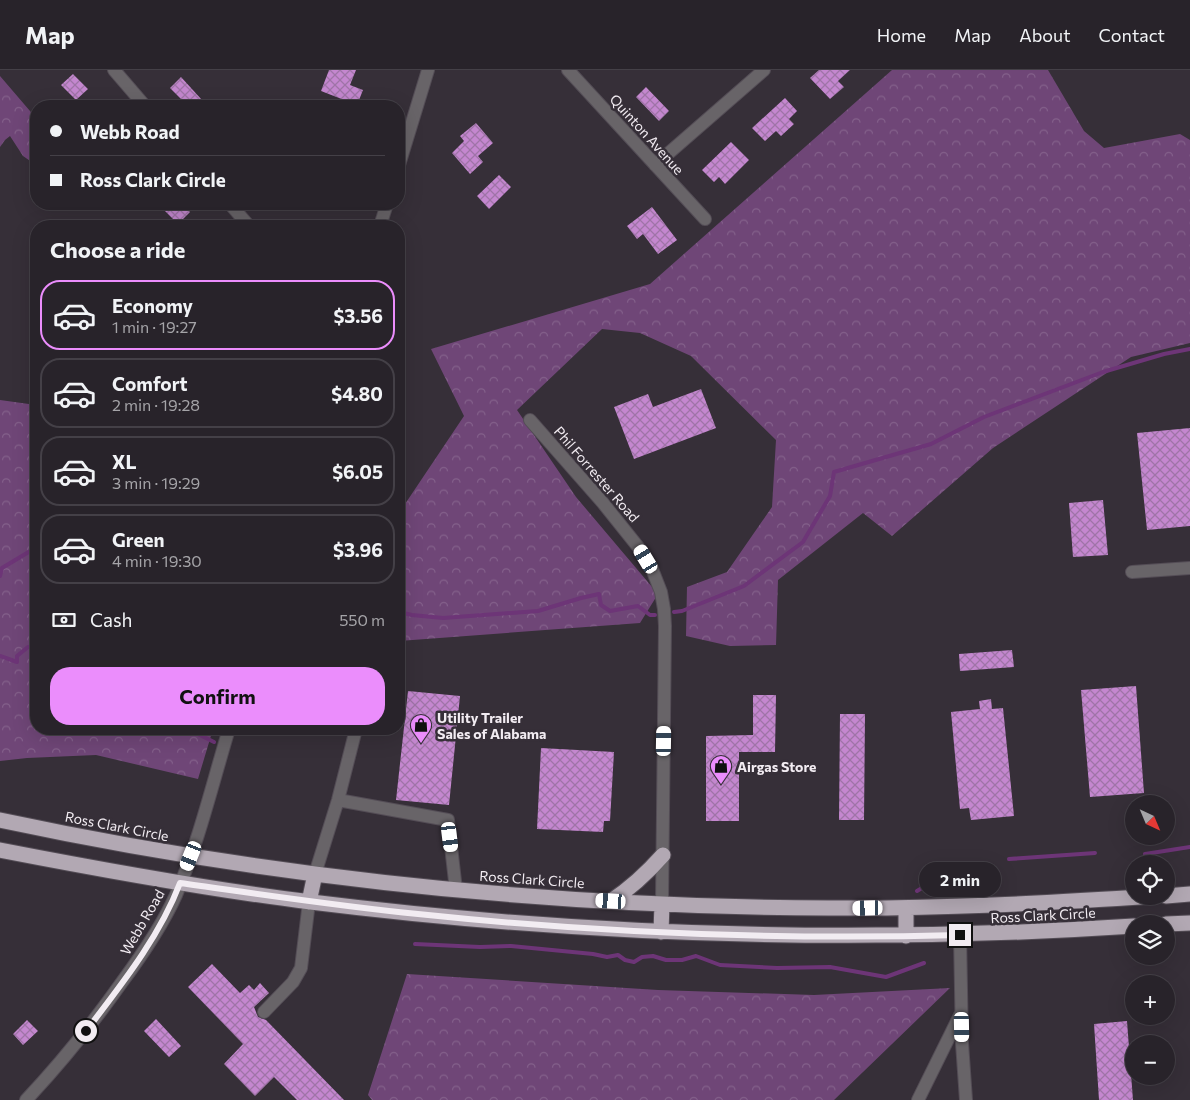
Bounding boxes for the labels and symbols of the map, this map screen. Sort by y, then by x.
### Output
street label: Quinton Avenue [606,90,688,178]
street label: Phil Forrester Road [551,423,643,525]
car [631,542,660,576]
place label: Utility Trailer Sales of Alabama [437,709,546,742]
shop icon: Utility Trailer Sales of Alabama [409,713,433,744]
car [656,726,671,756]
shop icon: Airgas Store [709,754,733,785]
place label: Airgas Store [737,758,816,775]
north arrow [1125,795,1175,845]
street label: Ross Clark Circle [64,808,170,844]
car [440,821,459,853]
car [178,839,203,873]
callout: 2 min [919,862,1001,898]
street label: Ross Clark Circle [479,867,585,891]
street label: Webb Road [116,886,168,958]
car [595,893,626,909]
car [852,900,883,916]
street label: Ross Clark Circle [990,904,1096,926]
route end [949,924,971,946]
car [954,1012,969,1042]
route start [75,1020,97,1042]

